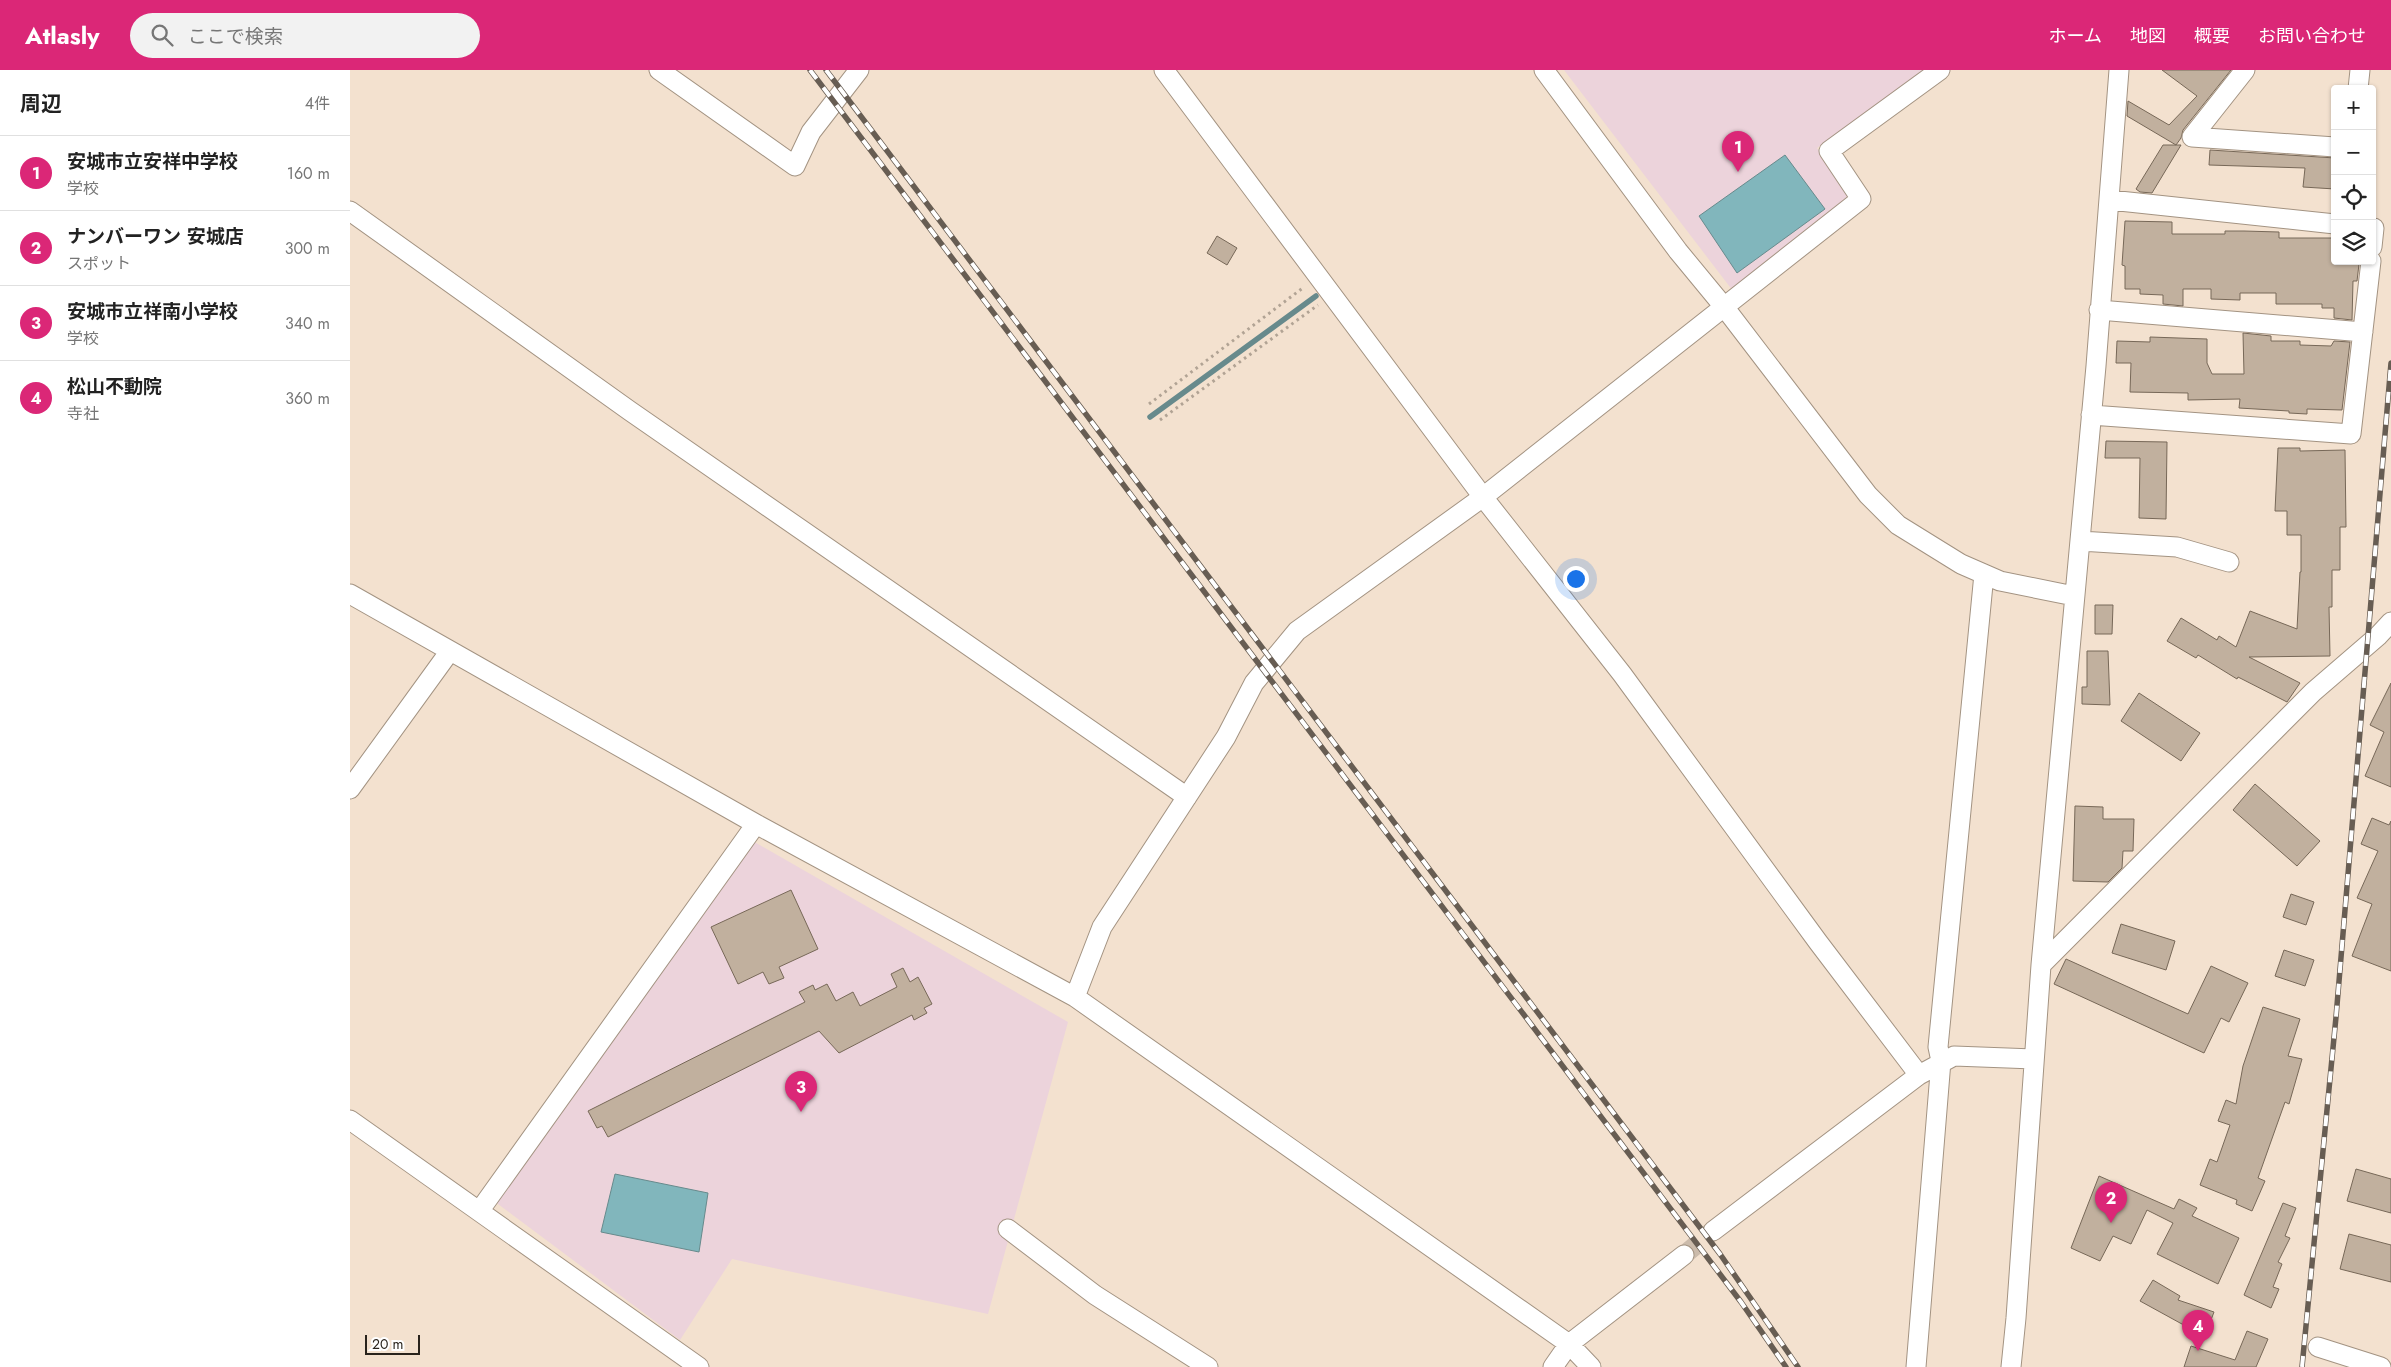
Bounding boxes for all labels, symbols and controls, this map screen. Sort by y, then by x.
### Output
search box [130,13,480,58]
text: Atlasly [25,18,100,53]
icon: search [148,21,176,49]
text: ここで検索 [188,23,283,50]
text: ホーム [2049,23,2102,49]
text: 地図 [2130,23,2166,49]
text: 概要 [2194,23,2230,49]
text: お問い合わせ [2258,23,2366,49]
map controls [2331,85,2376,265]
button: + [2331,85,2376,130]
text: 周辺 [20,89,62,119]
text: 4件 [305,92,330,115]
button: − [2331,130,2376,175]
pin: 1 [1722,131,1754,172]
text: 安城市立安祥中学校 [67,148,238,175]
text: 1 [32,162,40,185]
text: 160 m [287,162,330,185]
button: locate [2331,175,2376,220]
text: 学校 [67,177,99,200]
button: layers [2331,220,2376,265]
text: ナンバーワン 安城店 [67,223,244,250]
text: 2 [31,237,41,260]
text: 300 m [285,237,330,260]
text: スポット [67,252,131,275]
text: 安城市立祥南小学校 [67,298,238,325]
text: 3 [31,312,41,335]
text: 340 m [285,312,330,335]
text: 学校 [67,327,99,350]
text: 松山不動院 [67,373,162,400]
text: 4 [30,387,42,410]
text: 360 m [285,387,330,410]
text: 寺社 [67,402,99,425]
your location [1563,566,1589,592]
pin: 3 [785,1071,817,1112]
pin: 2 [2095,1182,2127,1223]
pin: 4 [2182,1310,2214,1351]
scale bar [365,1332,420,1355]
text: 20 m [372,1334,404,1354]

